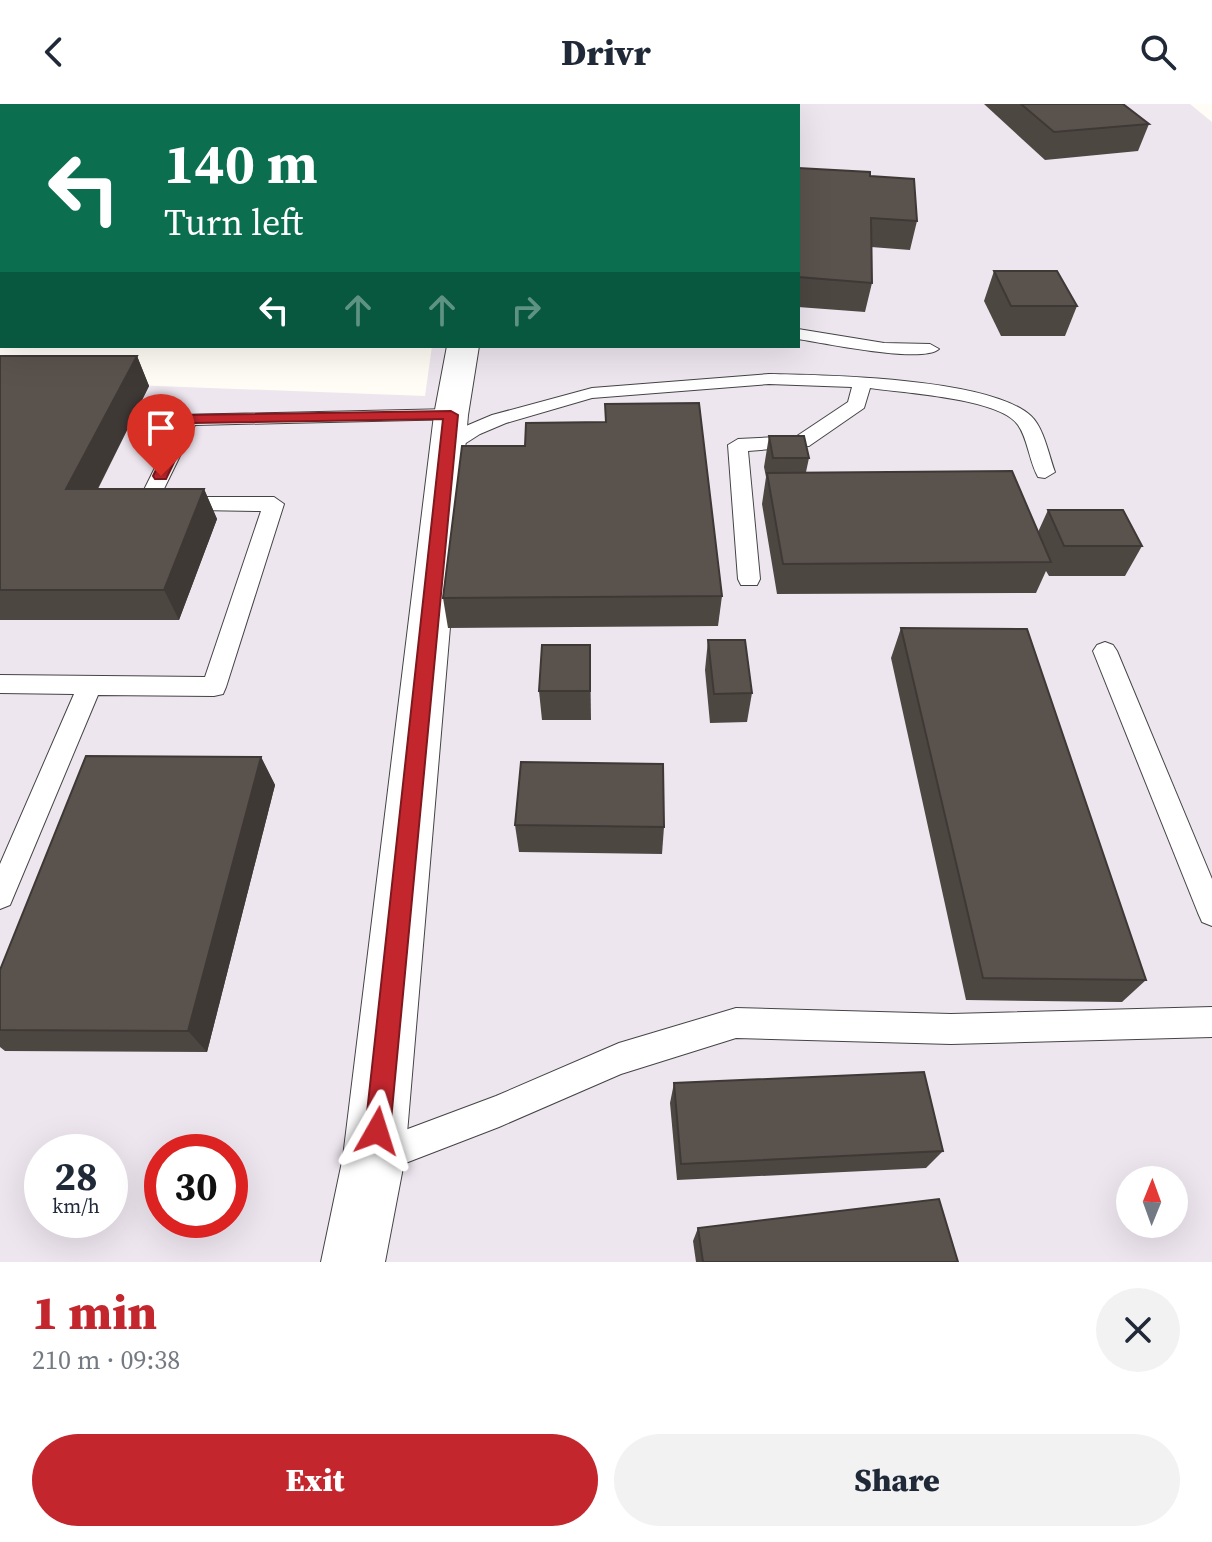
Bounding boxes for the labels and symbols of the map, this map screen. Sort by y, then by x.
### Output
pin [127,394,195,476]
position arrow [335,1089,419,1173]
speed limit sign: 30 [144,1134,248,1238]
north arrow [1116,1166,1188,1238]

